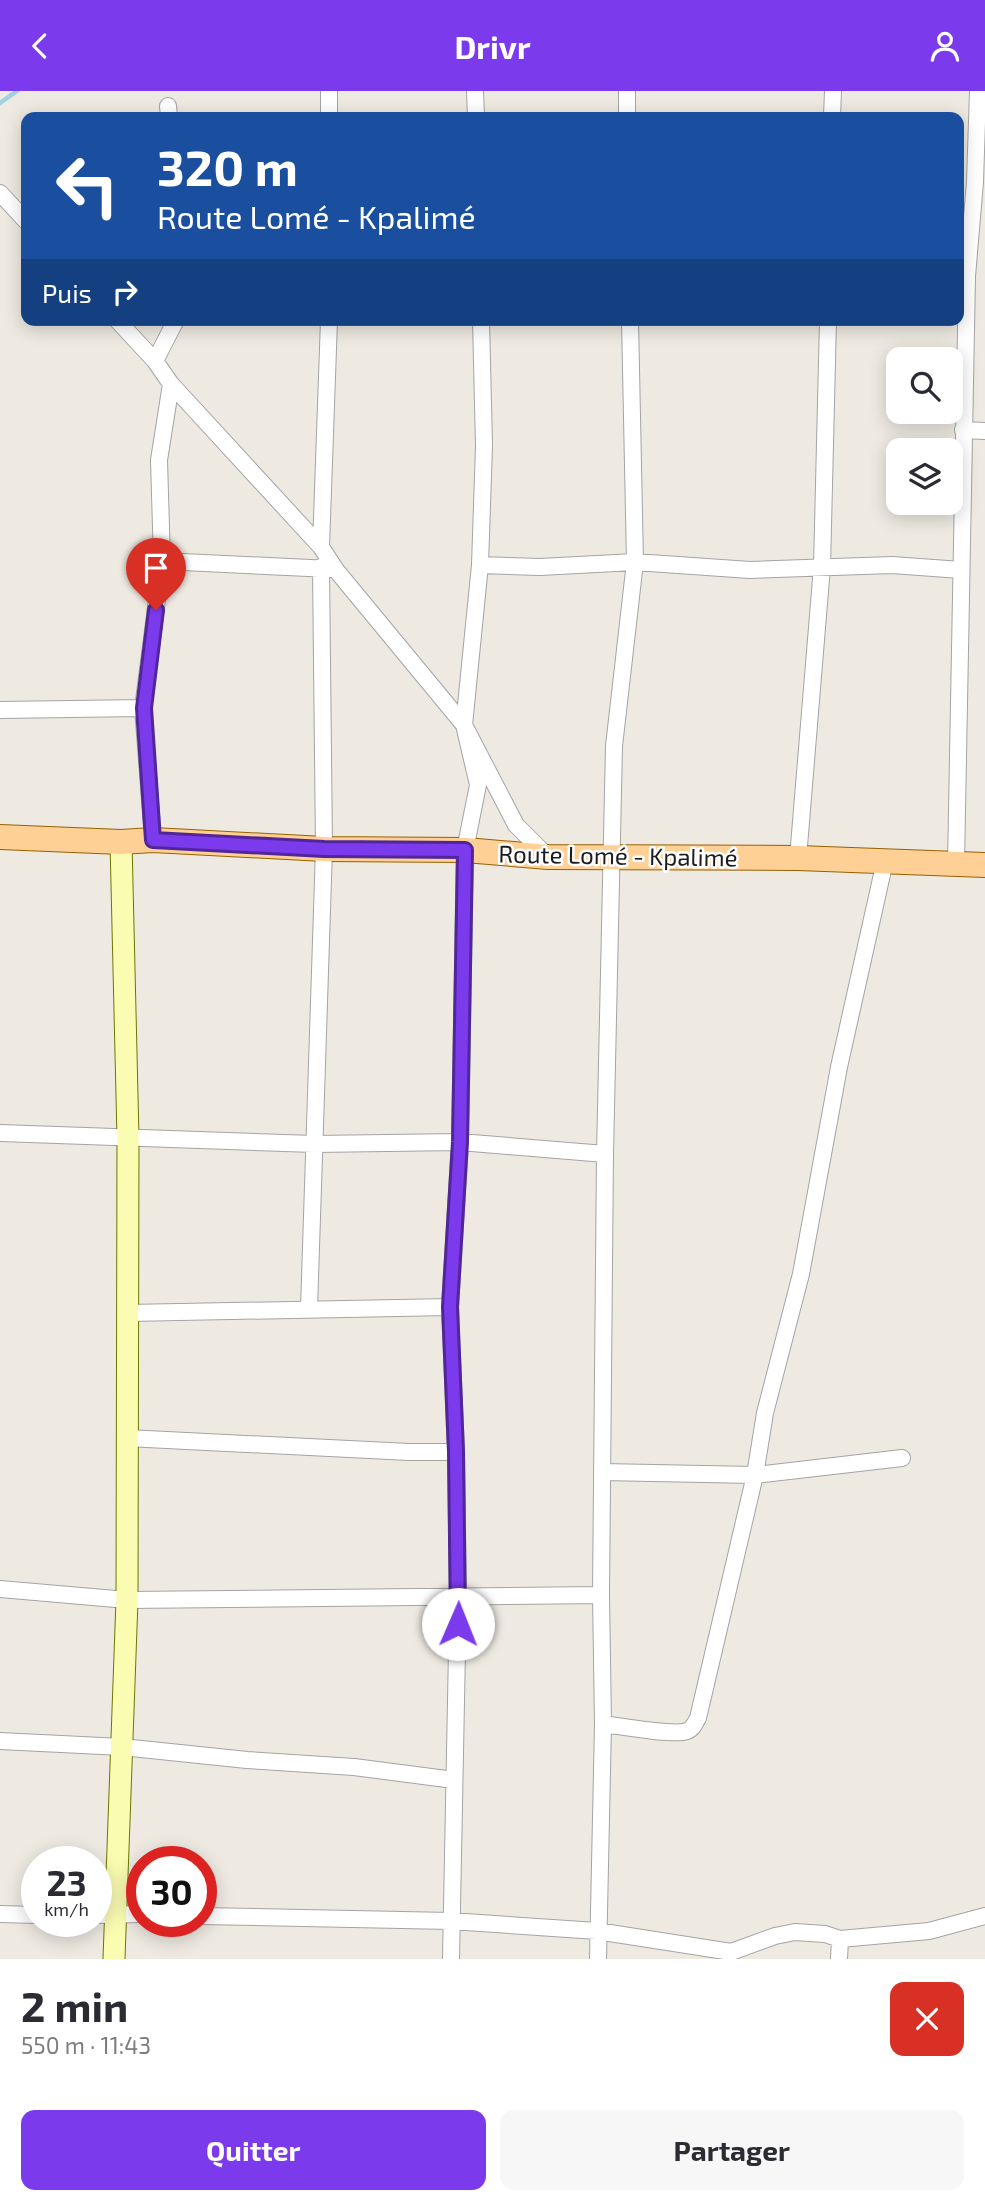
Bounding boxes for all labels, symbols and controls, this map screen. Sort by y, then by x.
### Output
icon: back [21,27,59,65]
text: Drivr [454,27,531,65]
icon: person [926,27,964,65]
text: 320 m [157,137,298,196]
icon: left [42,140,133,231]
text: Route Lomé - Kpalimé [157,197,476,235]
icon: right [106,273,144,311]
text: Puis [42,277,92,308]
map controls [886,347,963,515]
button: search [886,347,963,424]
button: layers [886,438,963,515]
pin [126,538,186,610]
icon: arrive [137,549,175,587]
street label: Route Lomé - Kpalimé [498,838,738,872]
position arrow [421,1587,495,1661]
speed limit sign: 30 [126,1846,217,1937]
text: 23 [46,1861,87,1903]
text: km/h [44,1898,89,1920]
text: 2 min [21,1980,128,2030]
button: close [890,1982,964,2056]
text: 550 m · 11:43 [21,2031,151,2059]
button: Quitter [21,2110,486,2190]
button: Partager [500,2110,964,2190]

